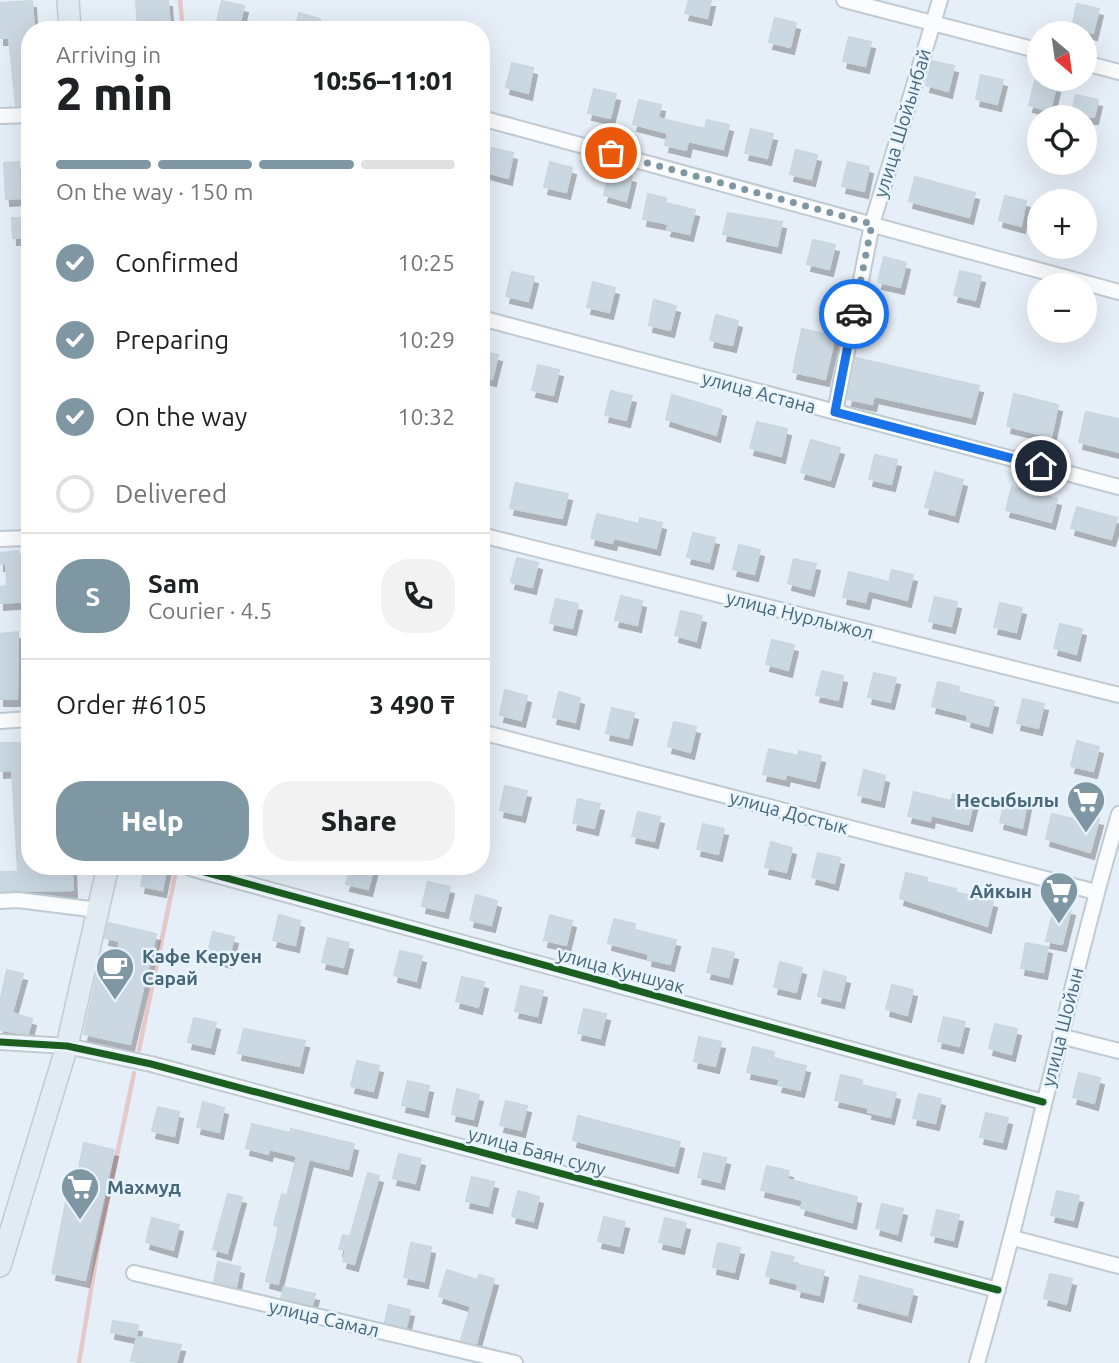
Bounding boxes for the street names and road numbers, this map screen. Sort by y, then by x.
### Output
street label: улица Шойынбай [869,46,935,200]
street label: улица Астана [700,366,818,418]
street label: улица Нурлыжол [724,586,876,644]
street label: улица Достык [727,786,851,838]
street label: улица Куншуак [555,942,688,998]
street label: улица Шойын [1037,965,1087,1089]
street label: улица Баян сулу [466,1122,608,1180]
street label: улица Самал [267,1295,381,1341]

